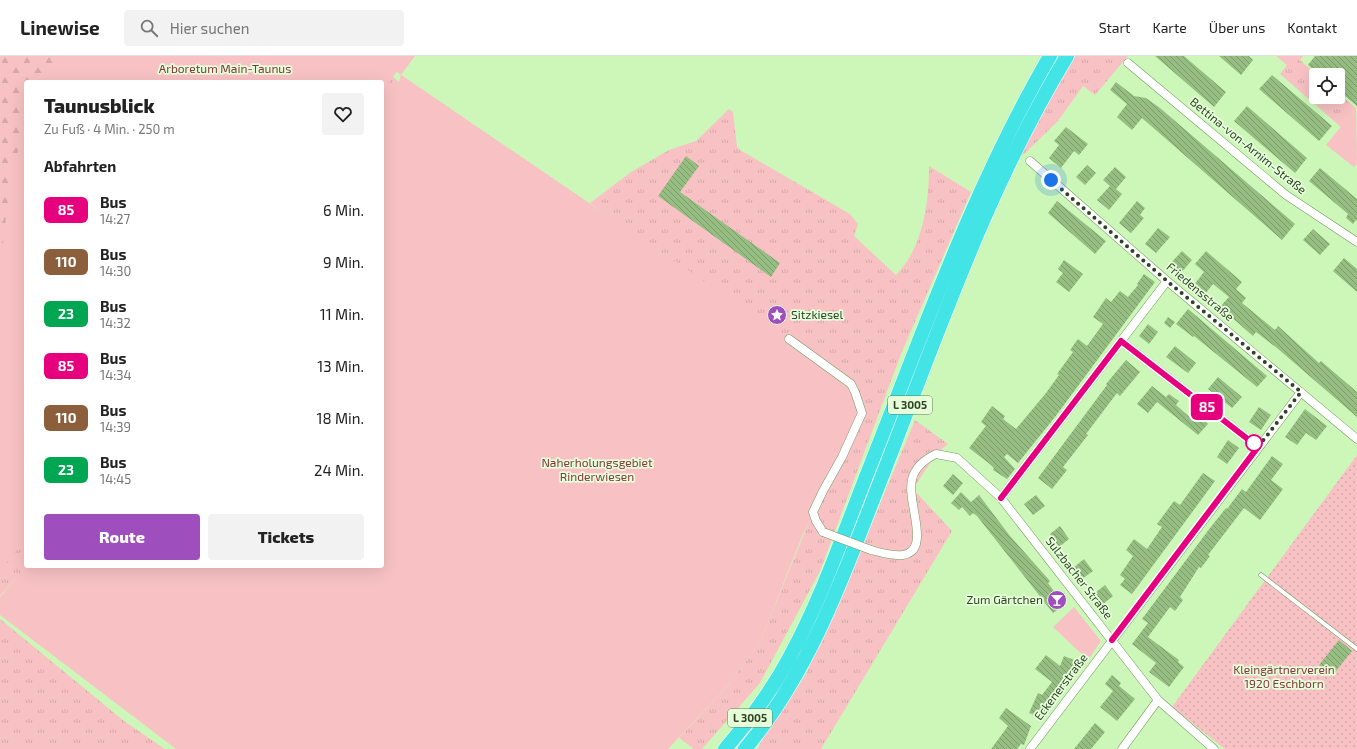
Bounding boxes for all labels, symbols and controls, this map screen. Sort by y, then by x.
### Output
search box [124,10,404,46]
text: Linewise [20,16,100,39]
icon: search [138,17,160,39]
text: Hier suchen [170,19,250,37]
text: Start [1099,19,1130,36]
text: Karte [1152,19,1187,36]
text: Über uns [1209,19,1265,36]
text: Kontakt [1287,19,1337,36]
park label: Arboretum Main-Taunus [159,61,291,75]
map controls [1309,68,1345,104]
button: locate [1309,68,1345,104]
button: heart [322,93,364,135]
text: Taunusblick [44,94,155,117]
street label: Bettina-von-Arnim-Straße [1188,94,1310,196]
text: Zu Fuß · 4 Min. · 250 m [44,121,175,137]
text: Abfahrten [44,157,116,175]
your location [1041,170,1061,190]
text: Bus [100,193,126,211]
text: 85 [58,201,74,218]
text: 6 Min. [323,201,364,219]
text: 14:27 [100,211,130,227]
text: Bus [100,245,126,263]
text: 110 [56,253,76,270]
text: 9 Min. [323,253,364,271]
street label: Friedensstraße [1164,259,1237,323]
text: 14:30 [100,263,131,279]
text: Bus [100,297,126,315]
place icon: Sitzkiesel [766,304,788,326]
text: 23 [58,305,74,322]
text: 11 Min. [320,305,364,323]
place label: Sitzkiesel [791,307,843,321]
text: 14:32 [100,315,131,331]
text: Bus [100,349,126,367]
text: 85 [58,357,74,374]
text: 13 Min. [317,357,364,375]
text: 14:34 [100,367,131,383]
line badge: 85 [1189,394,1225,420]
road number: L 3005 [888,396,932,414]
text: 85 [1199,398,1215,415]
text: Bus [100,401,126,419]
text: 110 [56,409,76,426]
text: 18 Min. [317,409,364,427]
text: 14:39 [100,419,131,435]
unlabelled marker [1245,434,1263,452]
text: Bus [100,453,126,471]
park label: Naherholungsgebiet Rinderwiesen [541,455,653,483]
text: 23 [58,461,74,478]
text: 24 Min. [314,461,364,479]
text: 14:45 [100,471,131,487]
button: Route [44,514,200,560]
button: Tickets [208,514,364,560]
street label: Sulzbacher Straße [1043,534,1116,621]
bar icon: Zum Gärtchen [1046,589,1068,611]
place label: Zum Gärtchen [966,592,1043,606]
street label: Eckenerstraße [1031,650,1090,722]
park label: Kleingärtnerverein 1920 Eschborn [1233,662,1335,690]
road number: L 3005 [728,709,772,727]

